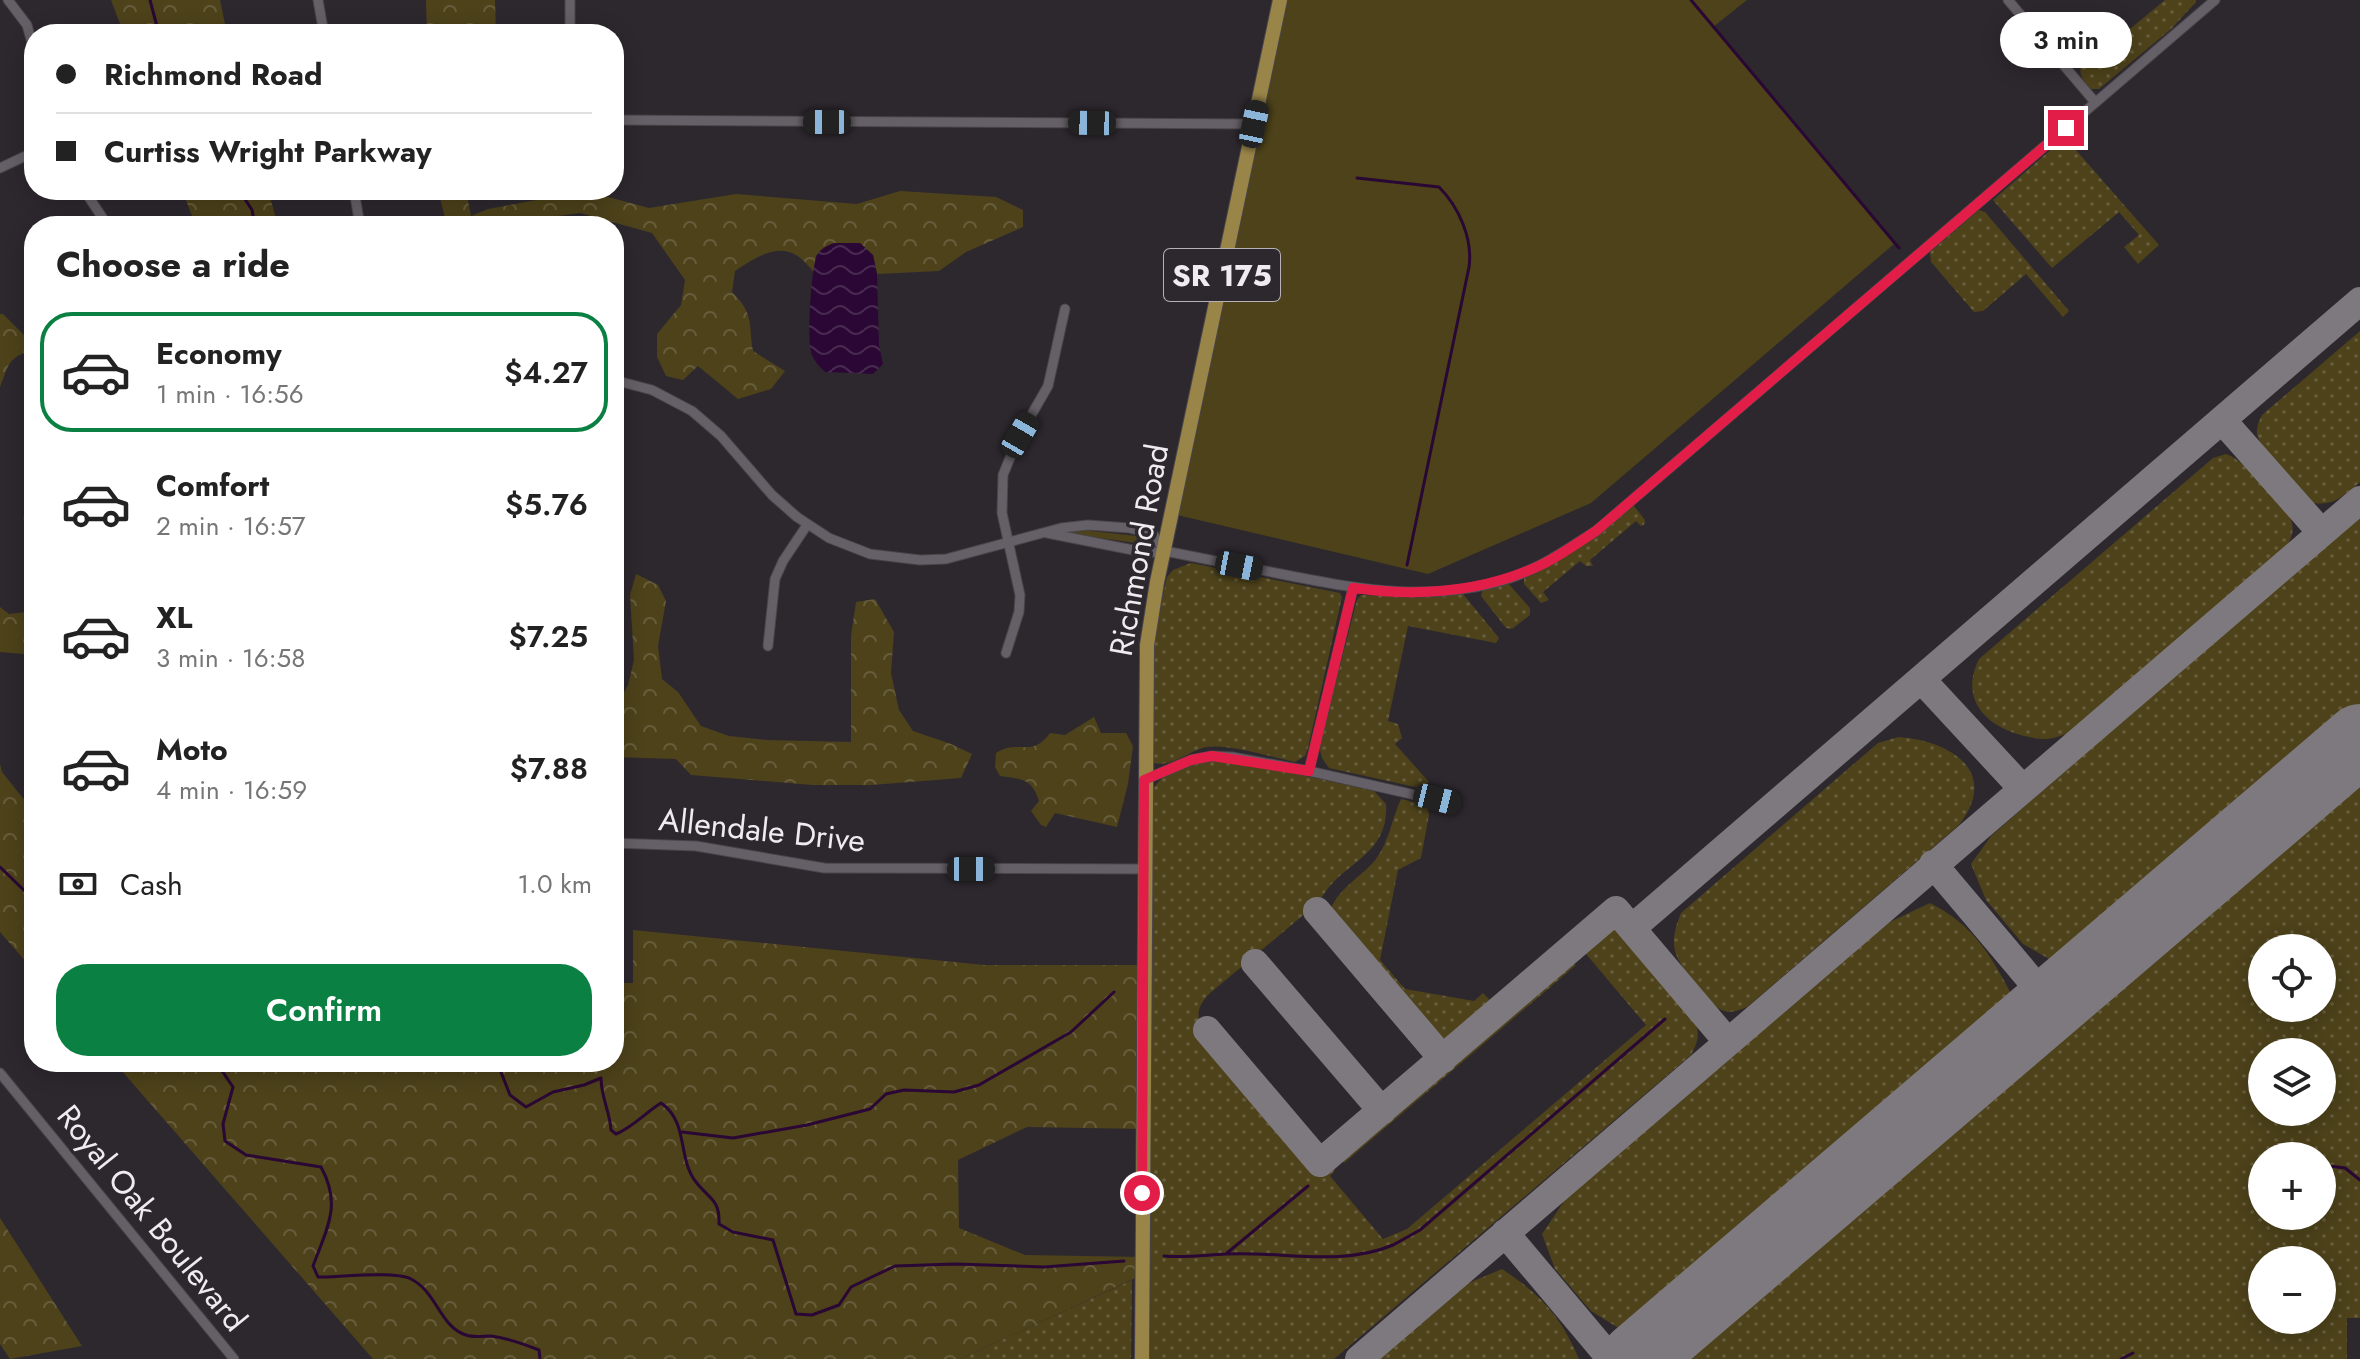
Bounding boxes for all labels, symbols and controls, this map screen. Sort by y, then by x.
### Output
callout: 3 min [2000,12,2132,68]
text: 3 min [2033,21,2099,59]
text: Richmond Road [104,53,322,96]
car [1237,98,1271,150]
car [803,110,851,134]
route end [2048,110,2084,146]
car [1068,111,1116,135]
text: Curtiss Wright Parkway [104,130,432,173]
text: Choose a ride [56,238,290,290]
road number: SR 175 [1164,249,1280,301]
text: Economy [156,332,282,375]
icon: car [60,336,132,408]
text: $4.27 [504,351,588,394]
text: 1 min · 16:56 [156,375,304,413]
car [998,408,1042,462]
street label: Richmond Road [1098,440,1180,660]
text: Comfort [156,464,269,507]
icon: car [60,468,132,540]
text: $5.76 [505,483,588,526]
text: 2 min · 16:57 [156,507,305,545]
car [1213,550,1265,582]
text: XL [156,596,192,639]
icon: car [60,600,132,672]
text: $7.25 [508,615,588,658]
text: 3 min · 16:58 [156,639,305,677]
text: Moto [156,728,228,771]
icon: car [60,732,132,804]
text: $7.88 [510,747,588,790]
text: 4 min · 16:59 [156,771,307,809]
car [1411,782,1463,816]
street label: Allendale Drive [656,796,868,864]
car [947,857,995,881]
icon: cash [56,862,100,906]
text: Cash [120,863,183,906]
text: 1.0 km [517,865,592,903]
map controls [2248,934,2336,1334]
button: locate [2248,934,2336,1022]
button: Confirm [56,964,592,1056]
button: layers [2248,1038,2336,1126]
street label: Royal Oak Boulevard [46,1095,258,1341]
button: + [2248,1142,2336,1230]
route start [1124,1175,1160,1211]
button: − [2248,1246,2336,1334]

